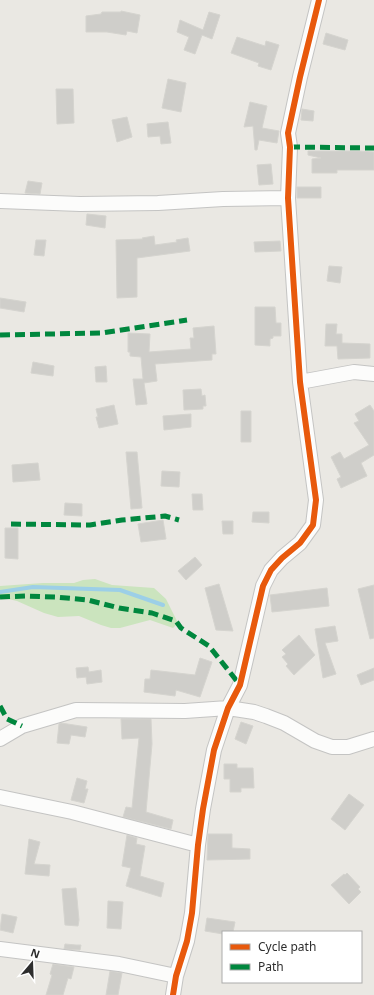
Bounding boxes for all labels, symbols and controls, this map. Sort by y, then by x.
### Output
legend [222,931,362,983]
text: Cycle path [258,938,316,955]
north arrow [12,943,52,983]
text: N [29,945,42,962]
text: Path [258,958,284,975]

